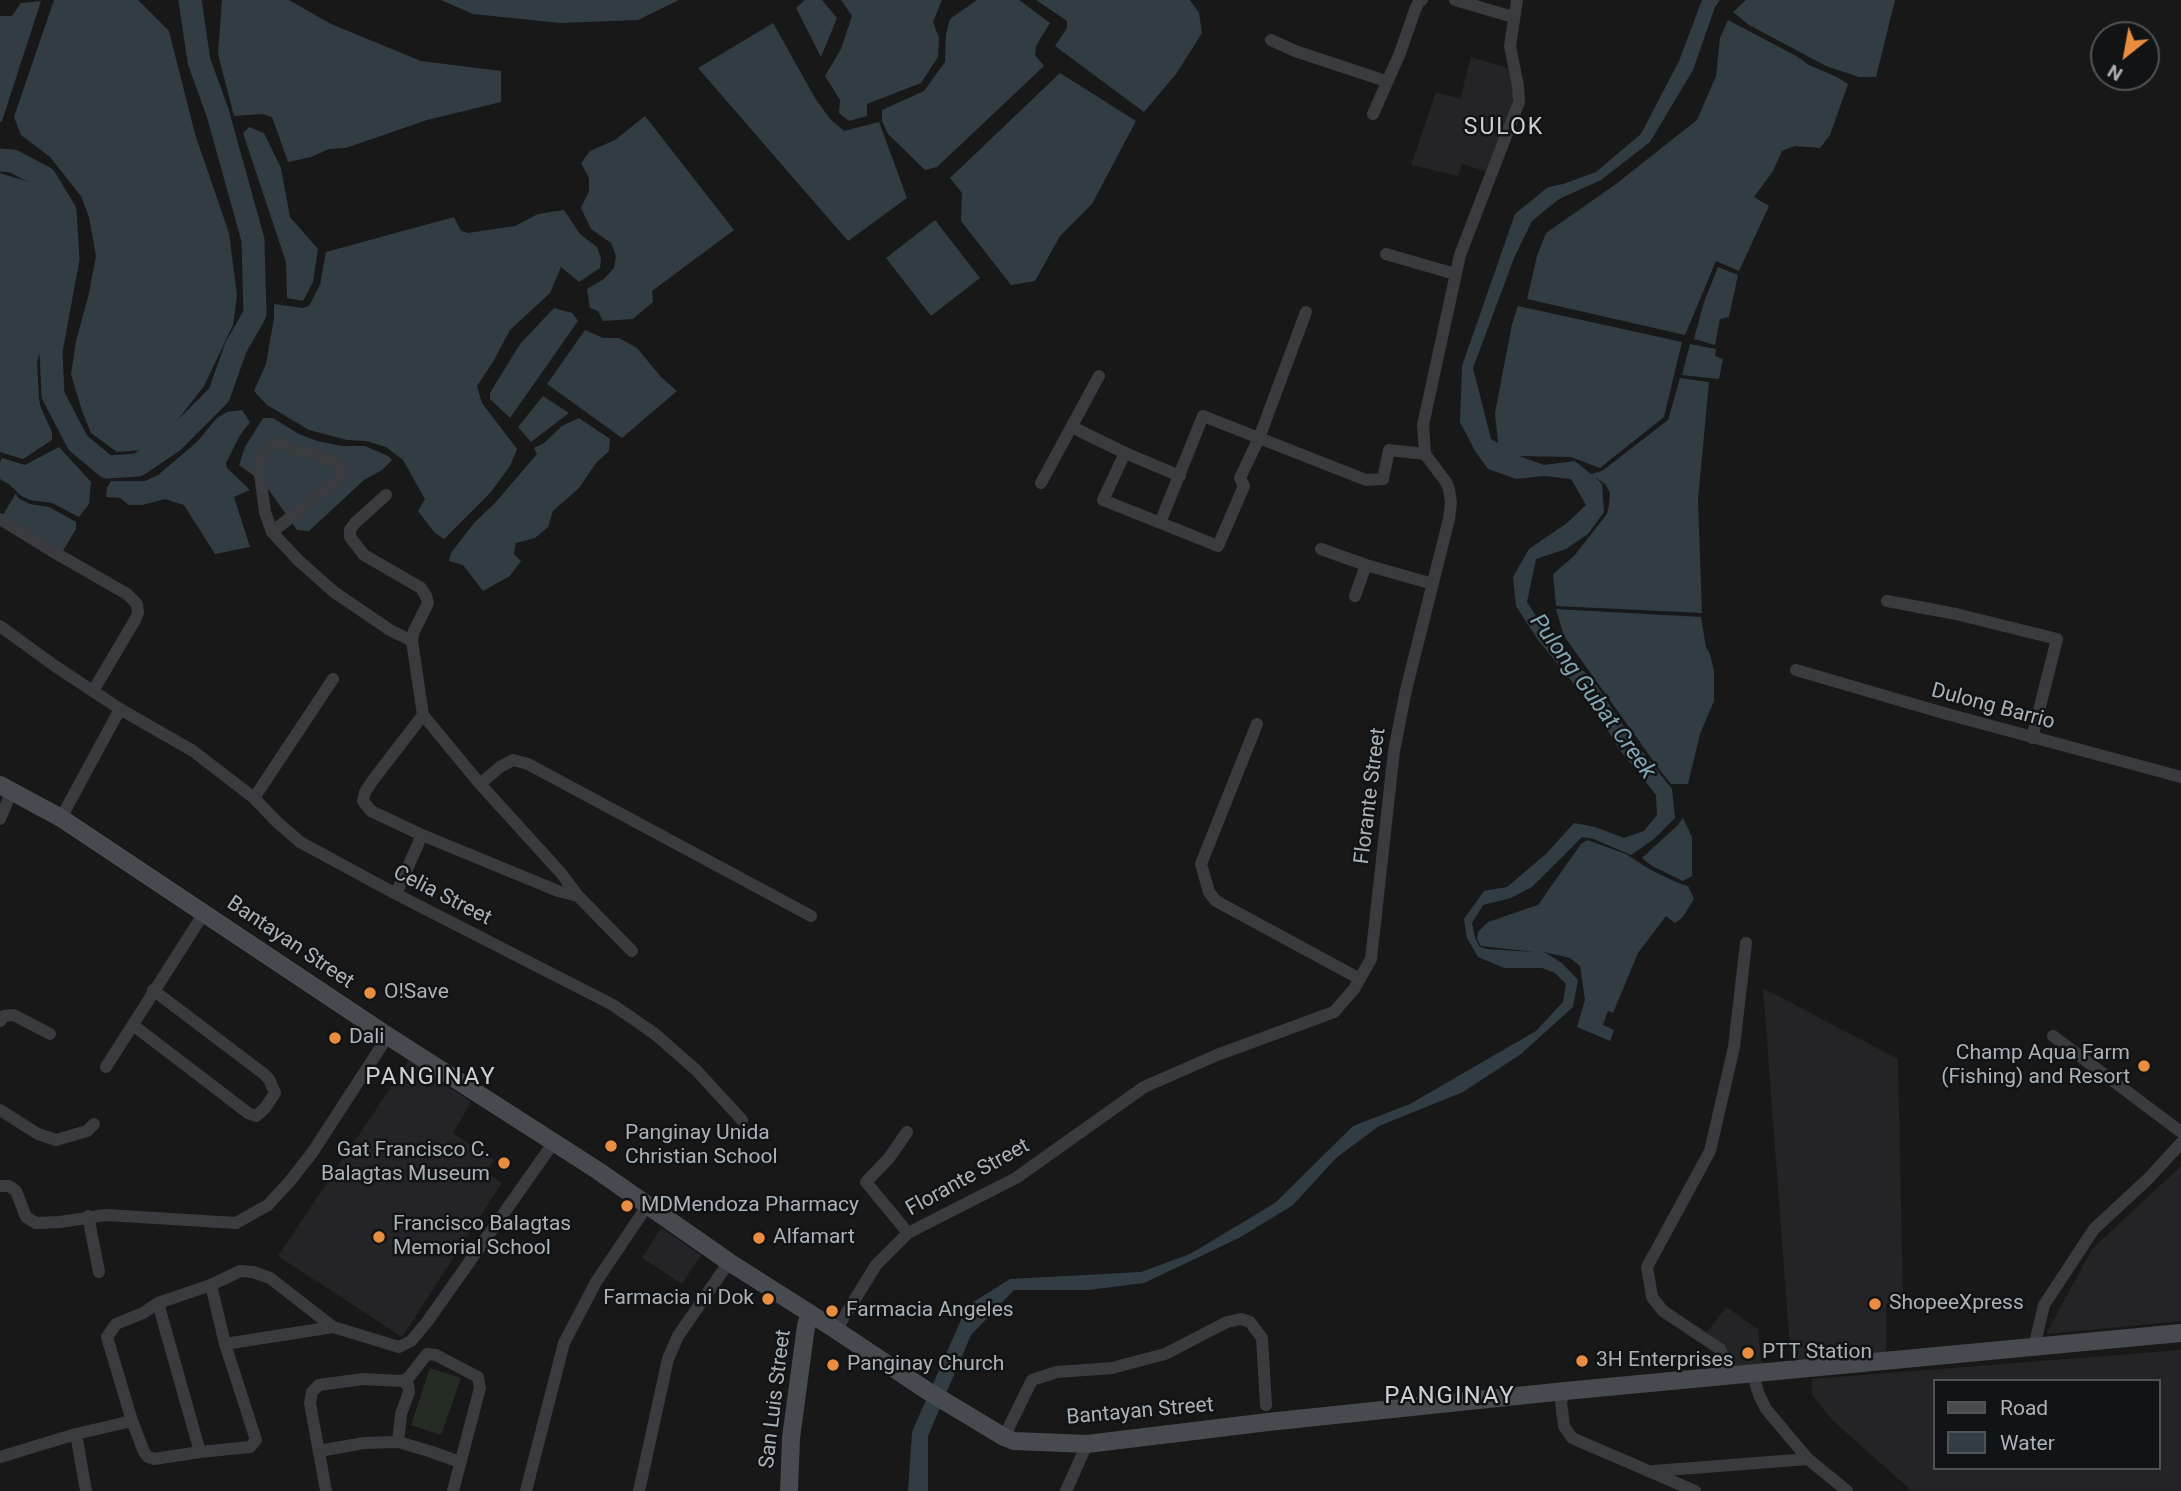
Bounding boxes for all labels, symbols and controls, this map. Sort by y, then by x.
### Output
north arrow [2090,21,2160,91]
text: N [2103,59,2127,86]
district label: SULOK [1464,114,1544,142]
water label: Pulong Gubat Creek [1523,609,1661,785]
street label: Dulong Barrio [1928,678,2058,736]
street label: Florante Street [1350,726,1392,866]
street label: Celia Street [389,860,495,932]
street label: Bantayan Street [222,891,358,995]
place label: O!Save [384,980,449,1006]
marker: O!Save [362,985,378,1001]
place label: Dali [349,1025,384,1051]
marker: Dali [327,1030,343,1046]
place label: Champ Aqua Farm (Fishing) and Resort [1941,1041,2130,1091]
marker: Champ Aqua Farm (Fishing) and Resort [2136,1058,2152,1074]
district label: PANGINAY [366,1064,496,1092]
place label: Panginay Unida Christian School [625,1121,778,1171]
street label: Florante Street [902,1134,1034,1222]
place label: Gat Francisco C. Balagtas Museum [321,1138,490,1188]
marker: Panginay Unida Christian School [603,1138,619,1154]
marker: Gat Francisco C. Balagtas Museum [496,1155,512,1171]
place label: MDMendoza Pharmacy [641,1193,859,1219]
marker: MDMendoza Pharmacy [619,1198,635,1214]
place label: Francisco Balagtas Memorial School [393,1212,571,1262]
place label: Alfamart [773,1225,855,1251]
marker: Francisco Balagtas Memorial School [371,1229,387,1245]
marker: Alfamart [751,1230,767,1246]
place label: Farmacia ni Dok [603,1286,754,1312]
marker: Farmacia ni Dok [760,1291,776,1307]
place label: ShopeeXpress [1889,1291,2024,1317]
marker: ShopeeXpress [1867,1296,1883,1312]
place label: Farmacia Angeles [846,1298,1014,1324]
marker: Farmacia Angeles [824,1303,840,1319]
street label: San Luis Street [755,1328,797,1470]
place label: PTT Station [1762,1340,1872,1366]
marker: PTT Station [1740,1345,1756,1361]
place label: 3H Enterprises [1596,1348,1733,1374]
place label: Panginay Church [847,1352,1004,1378]
marker: 3H Enterprises [1574,1353,1590,1369]
marker: Panginay Church [825,1357,841,1373]
legend [1932,1379,2160,1470]
district label: PANGINAY [1385,1383,1515,1411]
street label: Bantayan Street [1065,1393,1215,1431]
text: Road [2000,1396,2048,1420]
text: Water [2000,1431,2055,1455]

